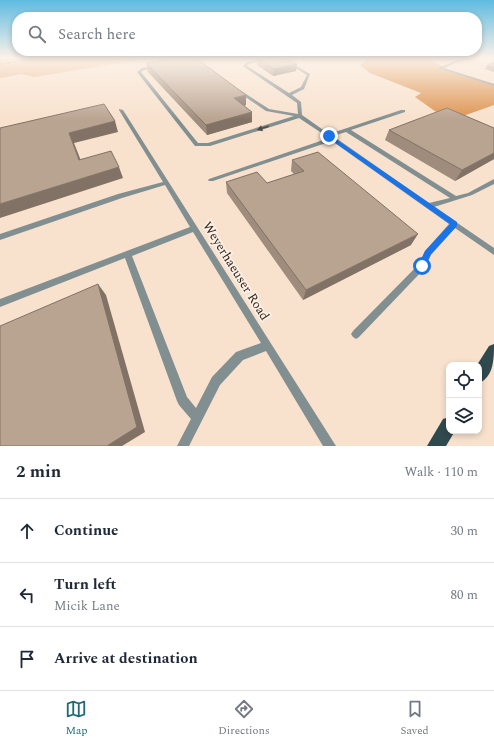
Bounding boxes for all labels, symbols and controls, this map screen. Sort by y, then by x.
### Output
search box [12,12,482,56]
icon: search [26,23,48,45]
text: Search here [58,23,136,46]
one-way arrow [256,125,268,131]
route end [320,127,338,145]
street label: Weyerhaeuser Road [197,218,275,324]
route start [413,257,431,275]
map controls [446,362,482,434]
button: locate [446,362,482,398]
button: layers [446,398,482,434]
text: 2 min [16,459,61,485]
text: Walk · 110 m [404,462,478,482]
text: Continue [54,519,119,542]
icon: ahead [16,520,38,542]
text: 30 m [451,521,478,541]
text: Turn left [54,573,116,596]
icon: left [16,584,38,606]
text: 80 m [451,585,478,605]
text: Micik Lane [54,596,120,616]
text: Arrive at destination [54,647,198,670]
icon: arrive [16,648,38,670]
tab: Map [65,698,88,739]
tab: Directions [218,698,270,739]
tab: Saved [400,698,429,739]

